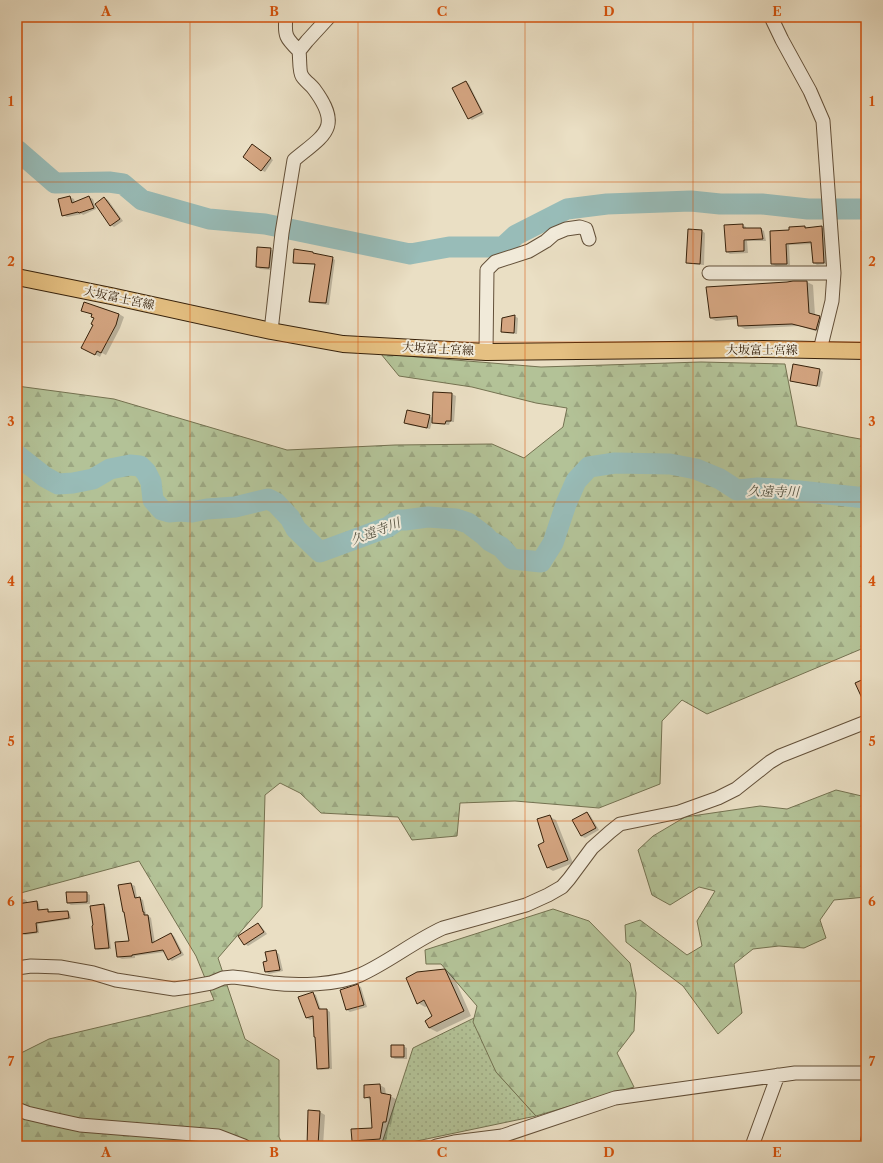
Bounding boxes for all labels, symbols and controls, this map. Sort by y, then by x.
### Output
text: A [100,3,112,19]
text: B [269,3,279,19]
text: C [437,3,447,19]
text: D [603,3,615,19]
text: E [772,3,782,19]
text: 1 [8,93,14,109]
text: 1 [869,93,875,109]
text: 2 [7,253,15,269]
text: 2 [868,253,876,269]
street label: 大坂富士宮線 [82,283,156,312]
street label: 大坂富士宮線 [402,339,474,358]
street label: 大坂富士宮線 [726,342,798,357]
text: 3 [7,413,15,429]
text: 3 [868,413,876,429]
water label: 久遠寺川 [747,483,801,499]
water label: 久遠寺川 [348,513,404,548]
text: 4 [7,573,15,589]
text: 4 [868,573,876,589]
text: 5 [7,733,15,749]
text: 5 [868,733,876,749]
text: 6 [7,893,15,909]
text: 6 [868,893,876,909]
text: 7 [8,1053,15,1069]
text: 7 [869,1053,876,1069]
text: A [100,1144,112,1160]
text: B [269,1144,279,1160]
text: C [437,1144,447,1160]
text: D [603,1144,615,1160]
text: E [772,1144,782,1160]

